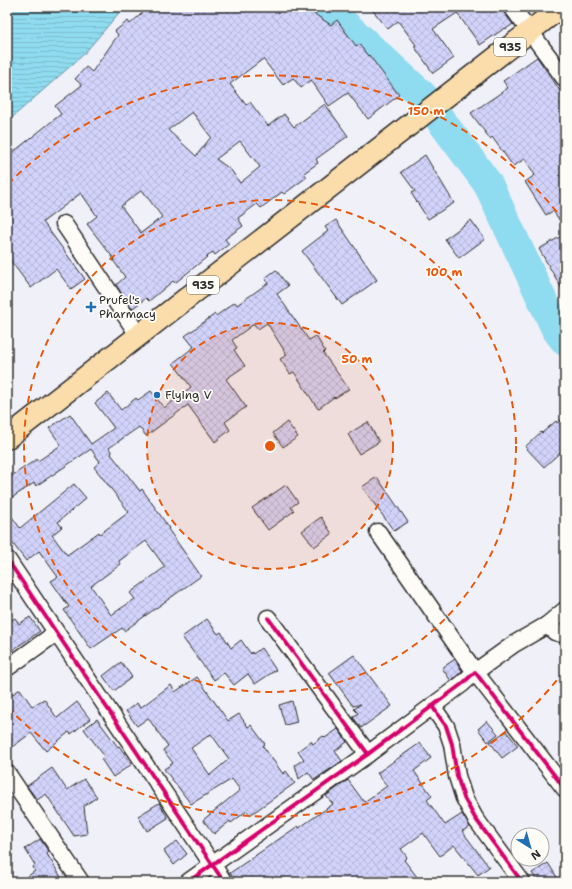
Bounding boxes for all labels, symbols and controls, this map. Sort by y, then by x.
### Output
road number: 935 [494,38,526,56]
text: 150 m [408,103,444,119]
text: 100 m [426,264,463,280]
road number: 935 [187,276,219,294]
place label: Prufel's Pharmacy [99,292,156,322]
marker: Prufel's Pharmacy [86,302,96,312]
text: 50 m [342,351,373,367]
place label: Flying V [165,387,212,403]
marker: Flying V [152,390,162,400]
centre of rings [263,439,277,453]
north arrow [510,827,550,867]
text: N [527,846,544,863]

